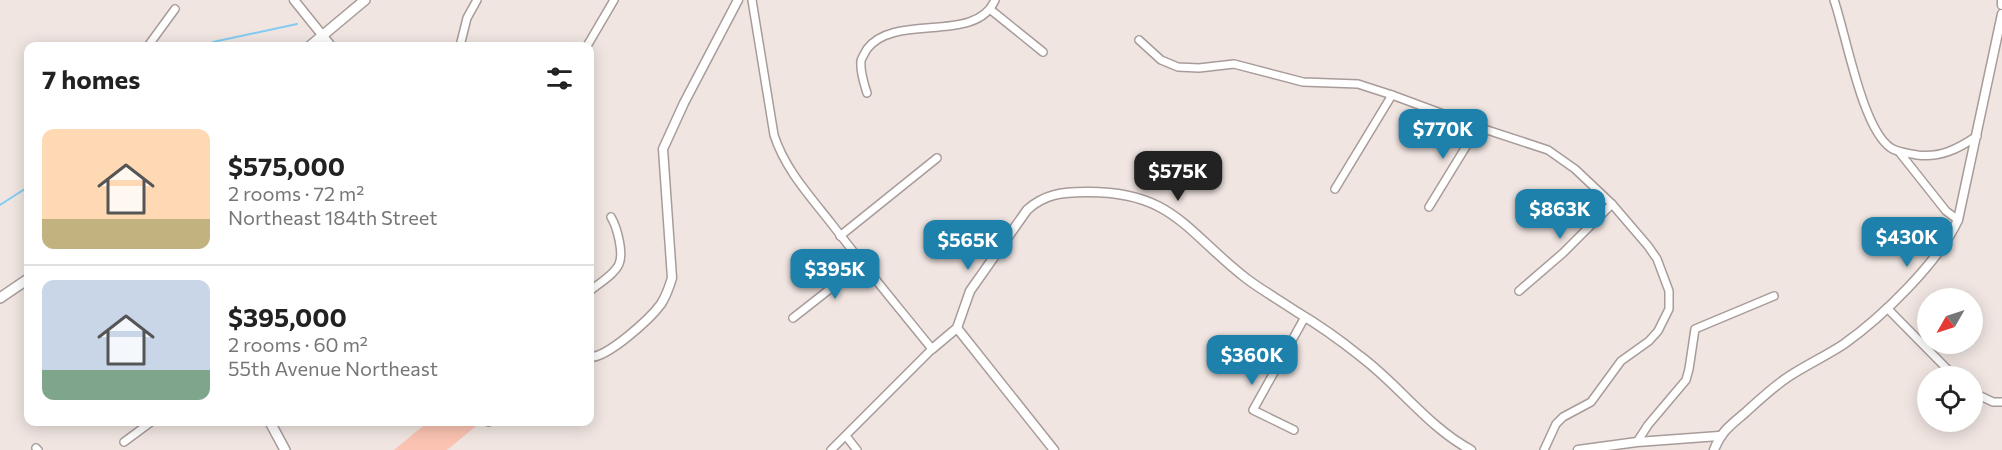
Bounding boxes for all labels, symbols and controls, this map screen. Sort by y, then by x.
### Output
icon: filters [543,62,576,95]
text: 7 homes [42,63,140,94]
pin: $770K [1401,109,1485,160]
text: $770K [1413,116,1473,140]
text: $575,000 [228,150,345,181]
pin: $575K [1136,151,1220,202]
icon: home [90,153,162,225]
text: $575K [1148,158,1208,182]
text: 2 rooms · 72 m² [228,181,364,205]
pin: $863K [1518,189,1602,240]
text: $863K [1529,196,1591,220]
text: Northeast 184th Street [228,205,437,229]
pin: $430K [1865,217,1949,268]
pin: $565K [926,220,1010,271]
text: $430K [1876,224,1938,248]
text: $565K [937,227,999,251]
pin: $395K [793,249,877,300]
text: $395K [804,256,866,280]
north arrow [1917,288,1983,354]
map controls [1917,288,1983,432]
text: $395,000 [228,301,347,332]
icon: home [90,304,162,376]
text: 2 rooms · 60 m² [228,332,368,356]
pin: $360K [1210,335,1294,386]
text: $360K [1221,342,1283,366]
text: 55th Avenue Northeast [228,356,438,380]
button: locate [1917,366,1983,432]

